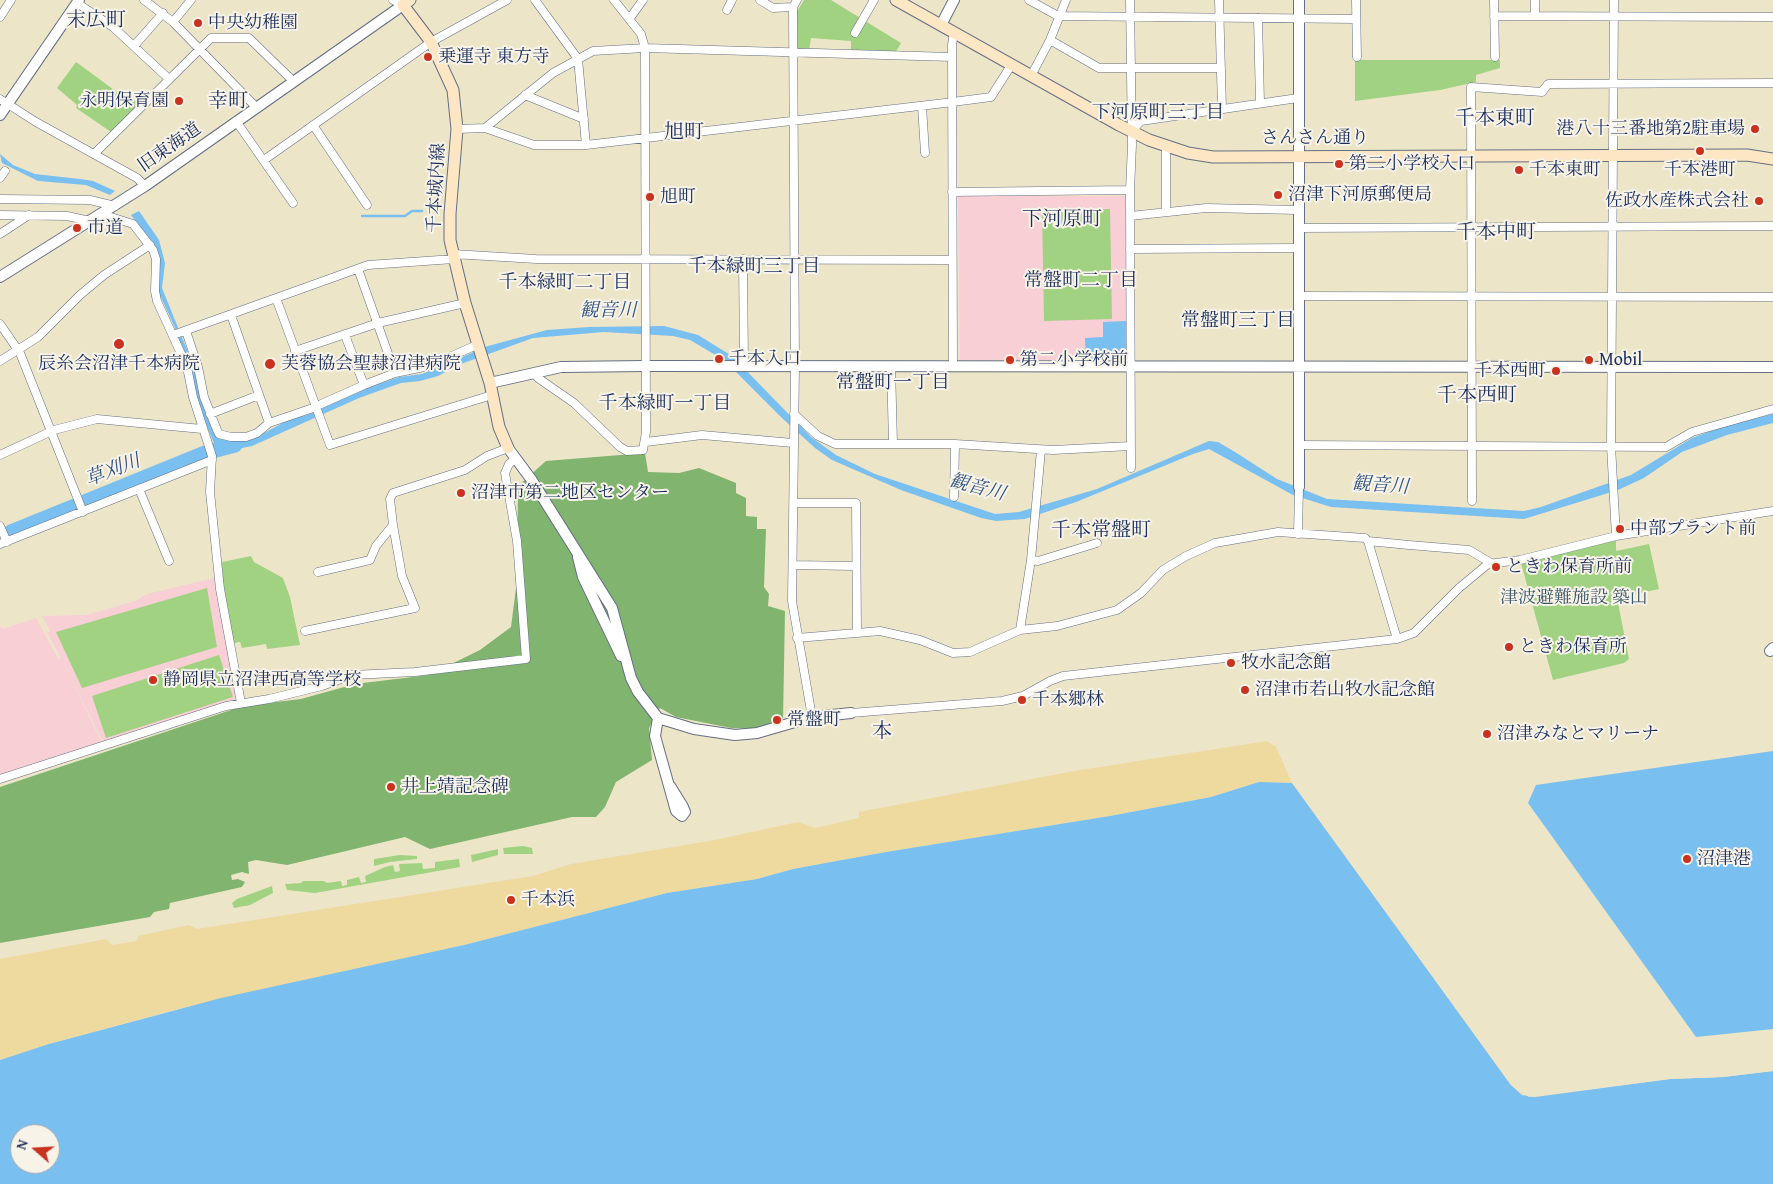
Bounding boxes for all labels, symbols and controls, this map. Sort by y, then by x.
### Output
district label: 末広町 [66,9,126,33]
place label: 中央幼稚園 [208,12,298,34]
marker: 中央幼稚園 [192,17,204,29]
place label: 乗運寺 東方寺 [438,46,550,68]
marker: 乗運寺 東方寺 [422,51,434,63]
place label: 永明保育園 [79,90,169,112]
district label: 幸町 [208,90,248,114]
marker: 永明保育園 [173,95,185,107]
district label: 下河原町三丁目 [1092,102,1224,124]
district label: 千本東町 [1455,107,1535,131]
place label: 港八十三番地第2駐車場 [1556,118,1745,140]
street label: 旧東海道 [134,119,206,177]
district label: 旭町 [664,121,704,145]
marker: 港八十三番地第2駐車場 [1749,123,1761,135]
street label: さんさん通り [1261,127,1369,149]
street label: 千本城内線 [424,142,450,234]
marker: 千本港町 [1694,145,1706,157]
place label: 第二小学校入口 [1349,153,1475,175]
marker: 第二小学校入口 [1333,158,1345,170]
place label: 千本東町 [1529,159,1601,181]
place label: 千本港町 [1664,159,1736,181]
marker: 千本東町 [1513,164,1525,176]
place label: 沼津下河原郵便局 [1288,184,1432,206]
place label: 旭町 [660,186,696,208]
marker: 沼津下河原郵便局 [1272,189,1284,201]
place label: 佐政水産株式会社 [1605,190,1749,212]
marker: 旭町 [644,191,656,203]
marker: 佐政水産株式会社 [1753,195,1765,207]
district label: 下河原町 [1022,208,1102,232]
place label: 市道 [87,217,123,239]
district label: 千本中町 [1456,221,1536,245]
marker: 市道 [71,222,83,234]
district label: 千本緑町三丁目 [688,256,820,278]
district label: 常盤町二丁目 [1024,270,1138,292]
district label: 千本緑町二丁目 [499,272,631,294]
water label: 観音川 [580,300,636,322]
district label: 常盤町三丁目 [1181,310,1295,332]
marker: 辰糸会沼津千本病院 [112,337,126,351]
place label: 千本入口 [729,348,801,370]
place label: 第二小学校前 [1020,349,1128,371]
place label: Mobil [1599,349,1642,371]
place label: 辰糸会沼津千本病院 [38,353,200,375]
place label: 芙蓉協会聖隷沼津病院 [281,353,461,375]
marker: 千本入口 [713,353,725,365]
marker: 第二小学校前 [1004,354,1016,366]
marker: Mobil [1583,354,1595,366]
marker: 芙蓉協会聖隷沼津病院 [263,357,277,371]
place label: 千本西町 [1474,360,1546,382]
marker: 千本西町 [1550,365,1562,377]
district label: 常盤町一丁目 [836,372,950,394]
district label: 千本西町 [1437,384,1517,408]
district label: 千本緑町一丁目 [599,393,731,415]
water label: 草刈川 [82,450,144,492]
water label: 観音川 [947,470,1007,506]
water label: 観音川 [1351,473,1409,499]
place label: 沼津市第二地区センター [471,482,669,504]
marker: 沼津市第二地区センター [455,487,467,499]
place label: 中部プラント前 [1630,518,1756,540]
district label: 千本常盤町 [1051,519,1151,543]
marker: 中部プラント前 [1614,523,1626,535]
place label: ときわ保育所前 [1506,556,1632,578]
marker: ときわ保育所前 [1490,561,1502,573]
park label: 津波避難施設 築山 [1500,587,1648,609]
place label: ときわ保育所 [1519,636,1627,658]
marker: ときわ保育所 [1503,641,1515,653]
place label: 牧水記念館 [1241,652,1331,674]
marker: 牧水記念館 [1225,657,1237,669]
place label: 静岡県立沼津西高等学校 [163,669,361,691]
marker: 静岡県立沼津西高等学校 [147,674,159,686]
place label: 沼津市若山牧水記念館 [1255,679,1435,701]
marker: 沼津市若山牧水記念館 [1239,684,1251,696]
place label: 千本郷林 [1032,689,1104,711]
marker: 千本郷林 [1016,694,1028,706]
place label: 常盤町 [787,709,841,731]
marker: 常盤町 [771,714,783,726]
district label: 本 [872,720,892,744]
place label: 沼津みなとマリーナ [1497,723,1659,745]
marker: 沼津みなとマリーナ [1481,728,1493,740]
place label: 井上靖記念碑 [401,776,509,798]
marker: 井上靖記念碑 [385,781,397,793]
place label: 沼津港 [1697,848,1751,870]
marker: 沼津港 [1681,853,1693,865]
place label: 千本浜 [521,889,575,911]
marker: 千本浜 [505,894,517,906]
north arrow [10,1124,60,1174]
text: N [11,1137,33,1152]

